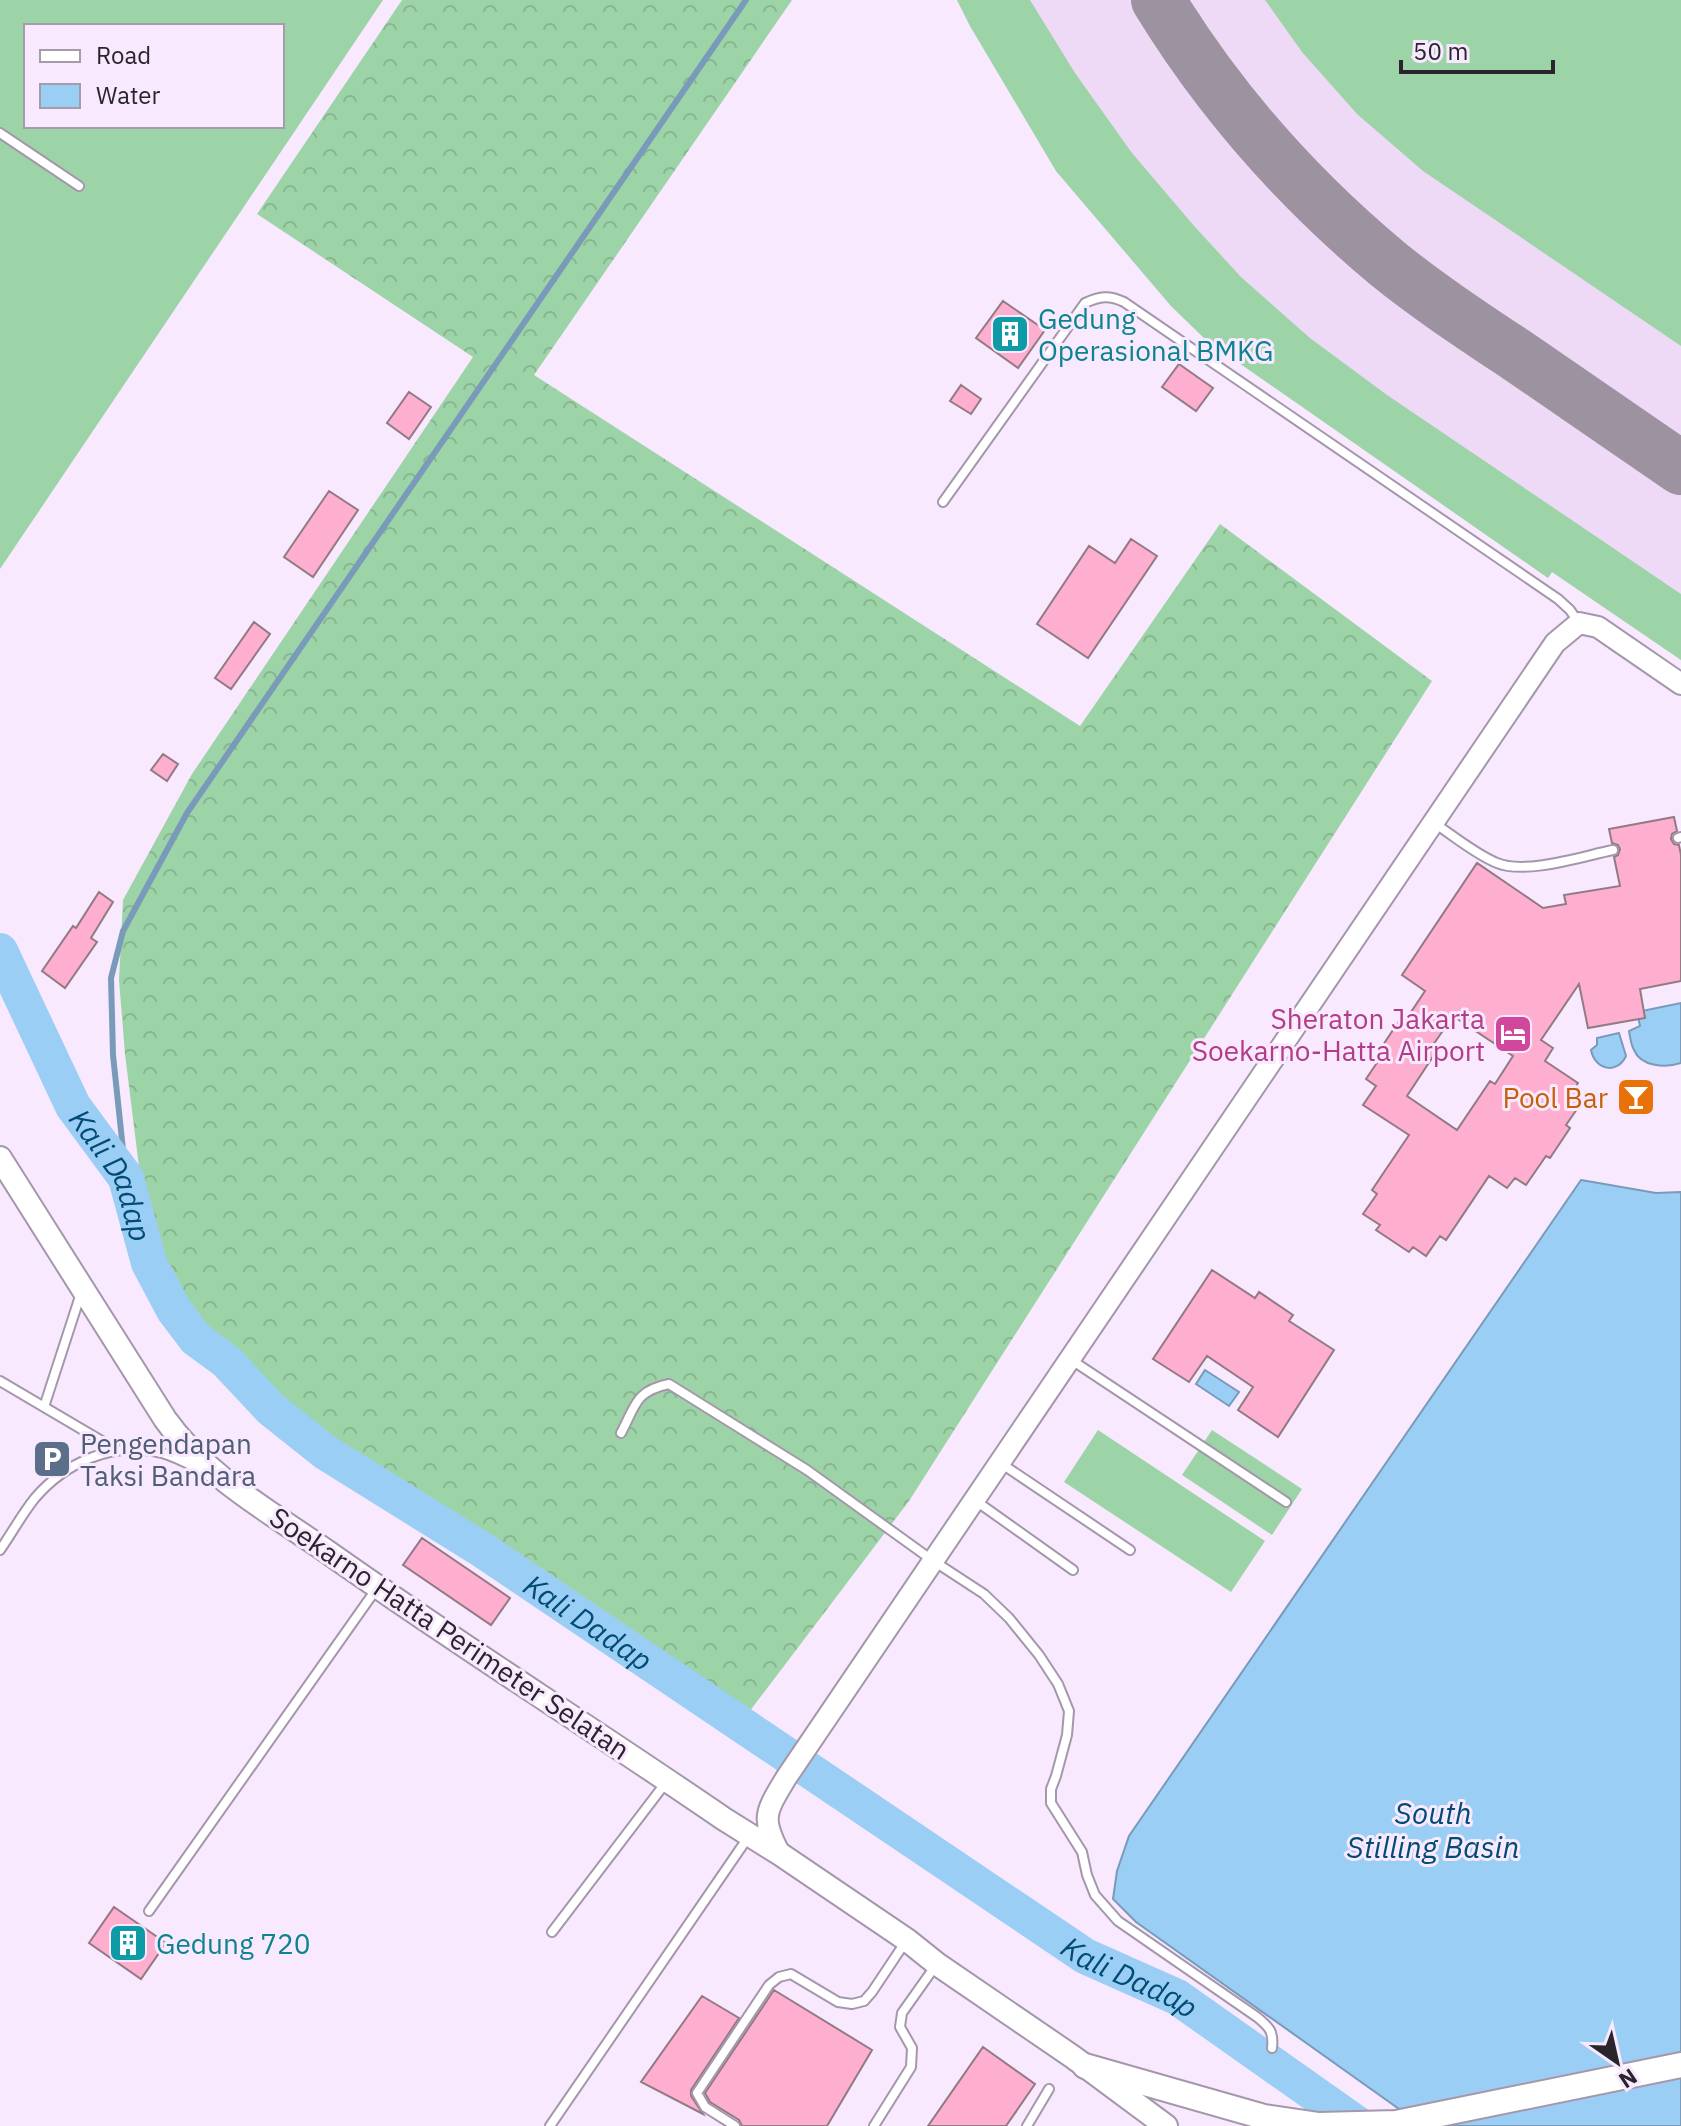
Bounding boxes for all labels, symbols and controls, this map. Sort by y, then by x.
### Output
legend [24,24,284,128]
scale bar [1401,24,1553,74]
text: 50 m [1413,35,1468,67]
text: Road [96,39,151,71]
text: Water [96,79,160,111]
place label: Gedung Operasional BMKG [1038,300,1273,369]
building icon: Gedung Operasional BMKG [989,313,1031,355]
place label: Sheraton Jakarta Soekarno-Hatta Airport [1192,1000,1485,1069]
hotel icon: Sheraton Jakarta Soekarno-Hatta Airport [1492,1013,1534,1055]
bar icon: Pool Bar [1615,1076,1657,1118]
place label: Pool Bar [1502,1079,1608,1116]
water label: Kali Dadap [62,1100,162,1246]
place label: Pengendapan Taksi Bandara [80,1425,256,1494]
parking icon: Pengendapan Taksi Bandara [31,1438,73,1480]
street label: Soekarno Hatta Perimeter Selatan [263,1498,637,1768]
water label: Kali Dadap [517,1564,661,1679]
water label: South Stilling Basin [1347,1793,1519,1866]
building icon: Gedung 720 [107,1922,149,1964]
place label: Gedung 720 [156,1925,311,1962]
water label: Kali Dadap [1054,1926,1206,2026]
north arrow [1577,2022,1657,2102]
text: N [1614,2063,1643,2095]

